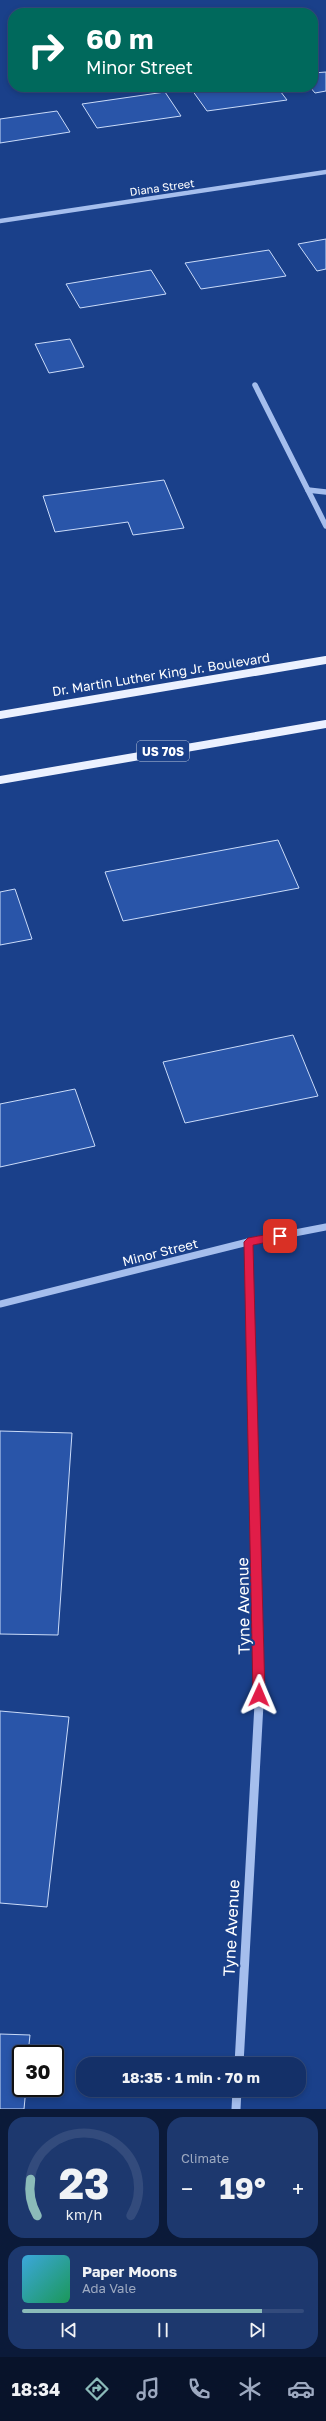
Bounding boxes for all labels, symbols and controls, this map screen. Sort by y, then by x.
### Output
text: 60 m [86,22,153,55]
icon: right [20,24,72,76]
text: Minor Street [86,56,193,78]
street label: Diana Street [129,176,195,198]
street label: Dr. Martin Luther King Jr. Boulevard [51,649,271,699]
road number: US 70S [137,741,189,761]
pin [263,1219,297,1253]
icon: arrive [269,1225,291,1247]
street label: Minor Street [121,1235,199,1269]
street label: Tyne Avenue [232,1557,254,1655]
position arrow [238,1674,280,1716]
street label: Tyne Avenue [218,1879,244,1977]
speed limit sign: 30 [12,2045,64,2097]
text: 18:35 · 1 min · 70 m [122,2068,260,2086]
text: Climate [181,2150,229,2166]
text: 23 [58,2157,109,2207]
text: 19° [219,2170,266,2206]
text: − [181,2175,193,2202]
text: + [292,2175,304,2202]
text: km/h [65,2205,102,2222]
text: Paper Moons [82,2262,177,2280]
text: Ada Vale [82,2280,136,2296]
icon: previous [58,2319,80,2341]
icon: pause [152,2319,174,2341]
icon: next [246,2319,268,2341]
icon: directions [83,2375,111,2403]
icon: music [134,2375,162,2403]
icon: phone [185,2375,213,2403]
icon: climate [236,2375,264,2403]
icon: car [287,2375,315,2403]
text: 18:34 [11,2378,60,2400]

